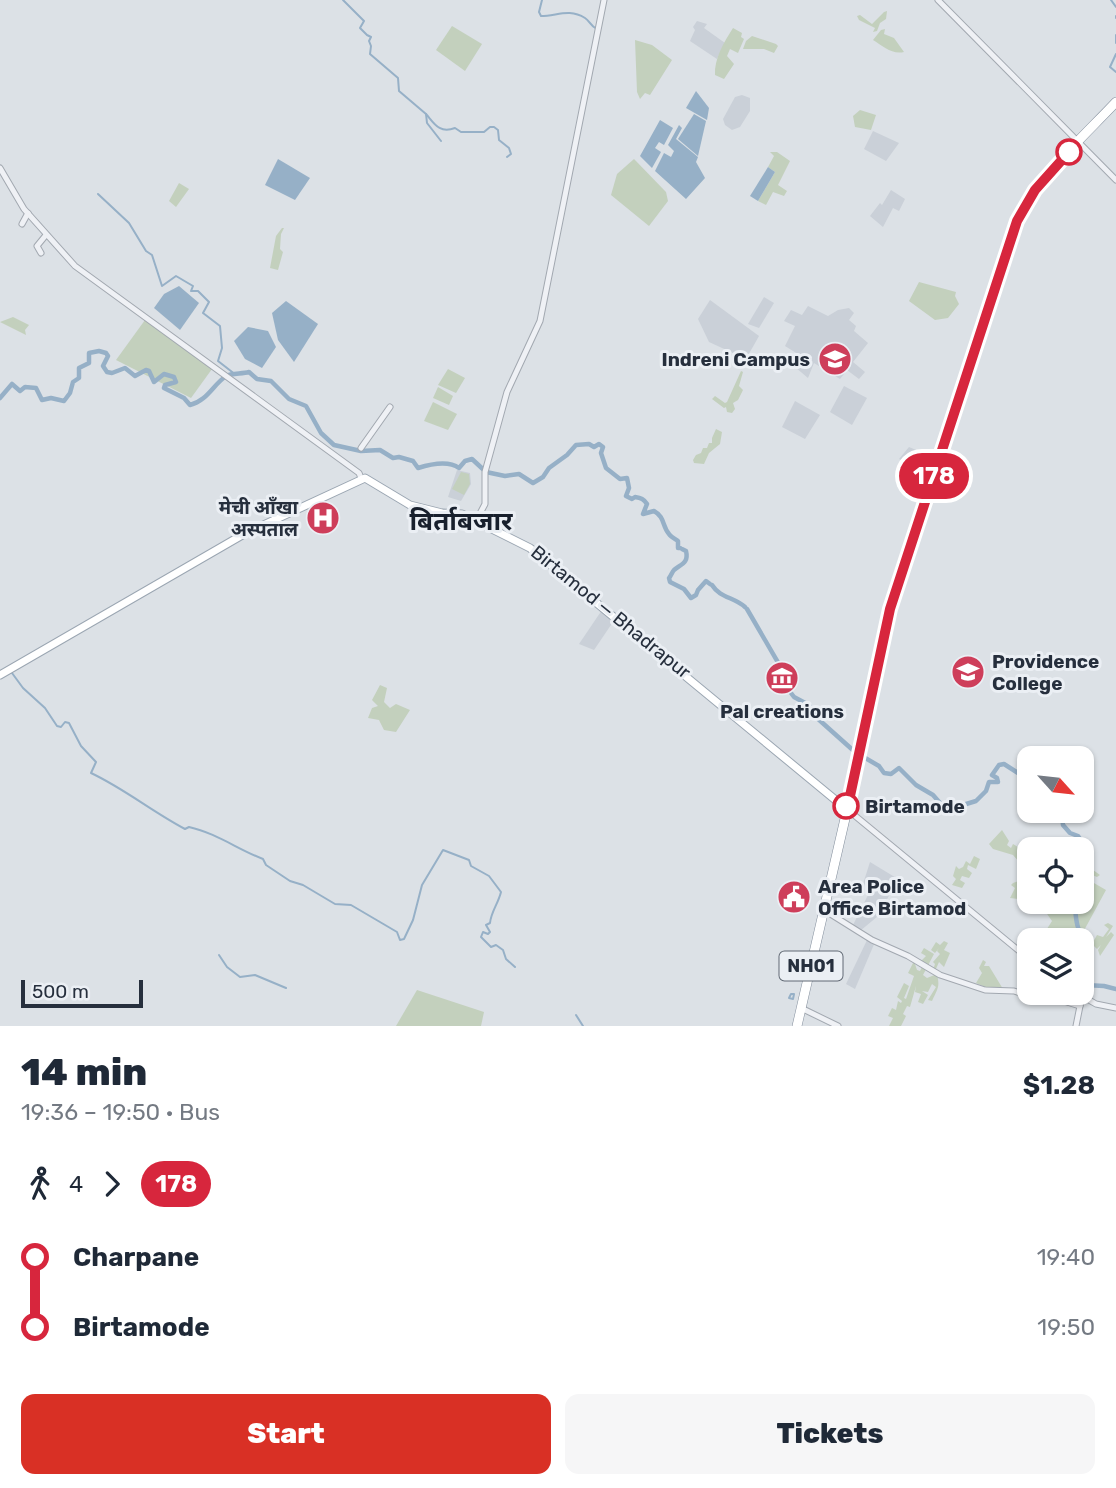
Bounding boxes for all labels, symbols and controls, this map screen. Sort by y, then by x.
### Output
unlabelled marker [1056,139,1082,165]
school or university icon: Indreni Campus [816,340,854,378]
place label: Indreni Campus [661,348,810,371]
line badge: 178 [894,453,974,499]
text: 178 [913,462,955,490]
place label: मेची आँखा अस्पताल [219,496,299,541]
hospital icon: मेची आँखा अस्पताल [304,499,342,537]
district label: बिर्ताबजार [409,506,513,537]
street label: Birtamod — Bhadrapur [526,540,696,684]
place label: Providence College [992,650,1099,695]
school or university icon: Providence College [949,653,987,691]
museum icon: Pal creations [763,659,801,697]
place label: Pal creations [720,700,844,723]
north arrow [1017,746,1094,822]
map controls [1017,746,1094,1005]
marker: Birtamode [833,793,859,819]
place label: Birtamode [865,795,965,818]
button: locate [1017,837,1094,914]
place label: Area Police Office Birtamod [818,875,966,920]
public building icon: Area Police Office Birtamod [775,878,813,916]
button: layers [1017,928,1094,1005]
road number: NH01 [780,951,842,981]
scale bar [21,977,144,1009]
text: 500 m [32,980,89,1003]
text: 14 min [21,1049,147,1095]
text: $1.28 [1023,1070,1095,1101]
text: 19:36 – 19:50 · Bus [21,1098,220,1126]
icon: walk [21,1165,59,1203]
icon: forward [93,1165,131,1203]
text: 4 [69,1170,83,1198]
text: 178 [155,1170,197,1198]
text: Charpane [73,1242,199,1273]
text: 19:40 [1037,1243,1095,1271]
text: Birtamode [73,1312,210,1343]
text: 19:50 [1037,1313,1095,1341]
button: Start [21,1394,551,1474]
button: Tickets [565,1394,1095,1474]

